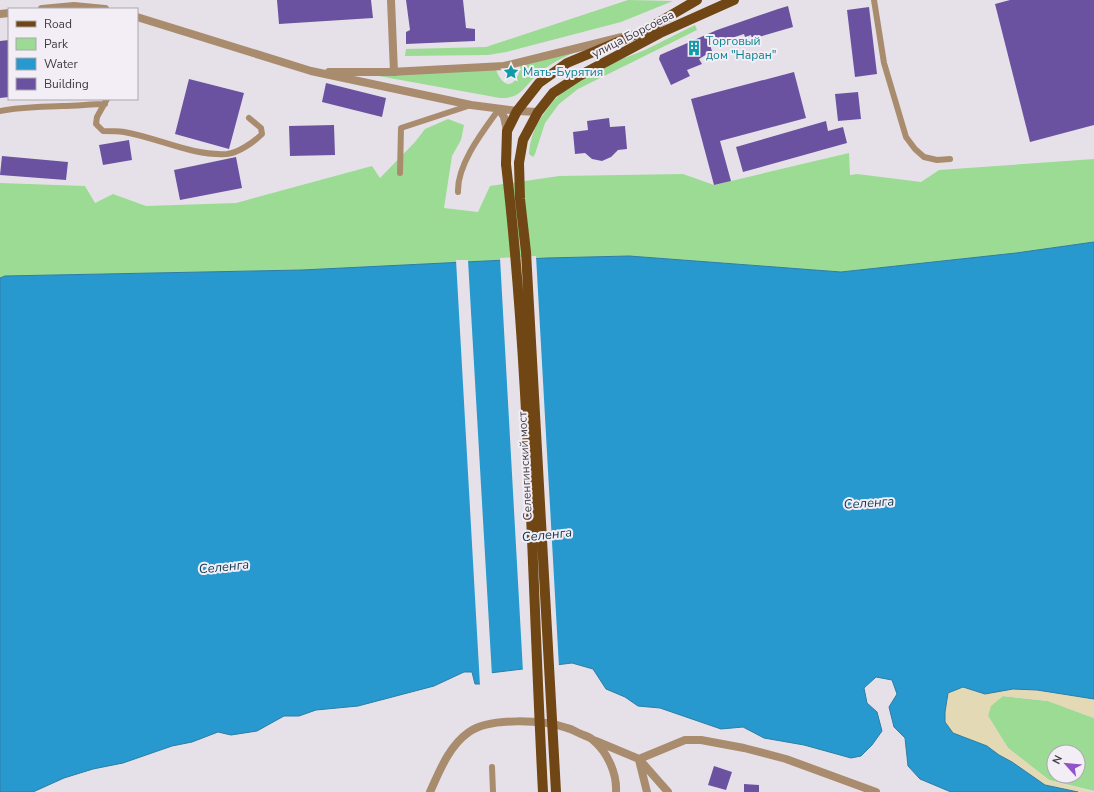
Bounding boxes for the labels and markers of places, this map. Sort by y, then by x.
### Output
place label: Торговый дом "Наран" [706,33,777,63]
building icon: Торговый дом "Наран" [685,39,703,57]
place icon: Мать-Бурятия [502,63,520,81]
place label: Мать-Бурятия [523,64,603,80]

